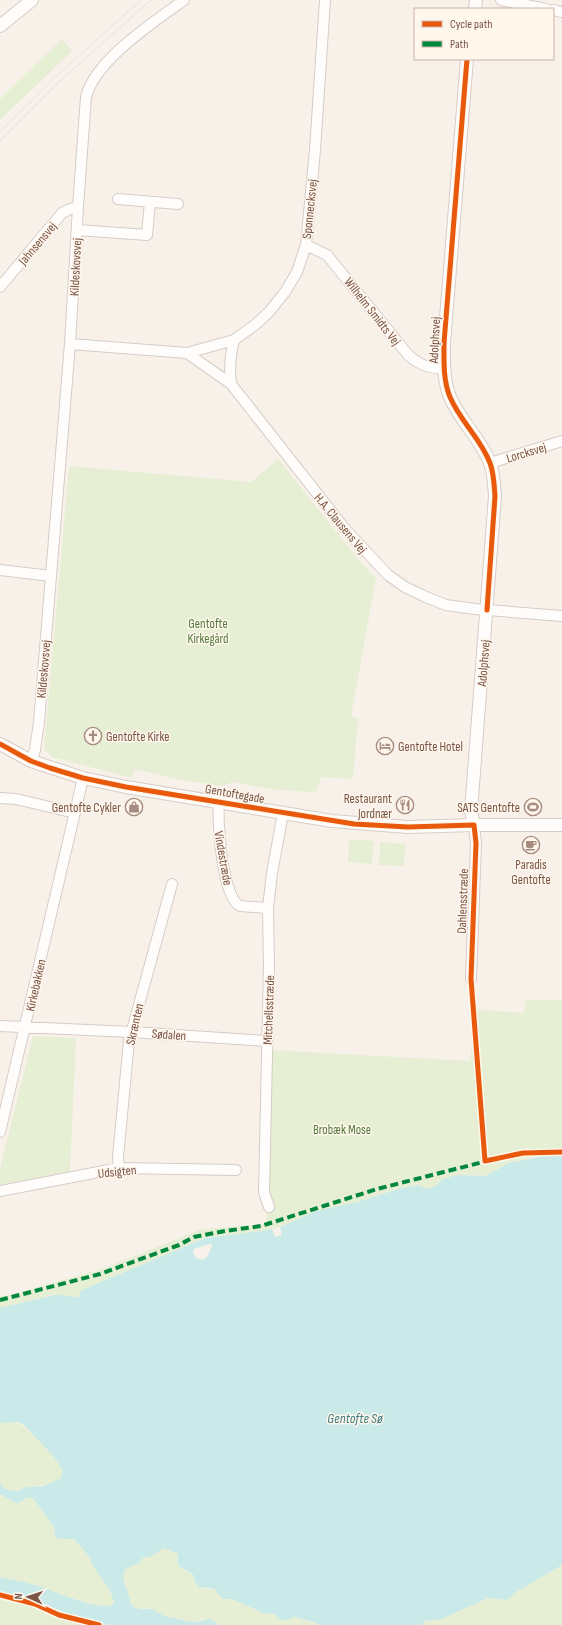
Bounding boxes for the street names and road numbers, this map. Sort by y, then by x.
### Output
street label: Sponnecksvej [299,179,321,240]
street label: Jahnsensvej [14,219,60,269]
street label: Kildeskovsvej [66,238,86,297]
street label: Wilhelm Smidts Vej [341,274,404,349]
street label: Adolphsvej [426,316,444,365]
street label: Lorcksvej [504,439,548,467]
street label: H.A. Clausens Vej [310,490,370,557]
street label: Kildeskovsvej [33,639,55,699]
street label: Adolphsvej [474,639,494,688]
street label: Gentoftegade [204,781,266,807]
street label: Vindestræde [210,830,236,887]
street label: Dahlensstræde [454,868,472,934]
street label: Kirkebakken [22,958,50,1013]
street label: Mitchellsstræde [260,975,278,1045]
street label: Skrænten [122,1002,148,1047]
street label: Sødalen [151,1026,187,1044]
street label: Udsigten [97,1162,137,1182]

